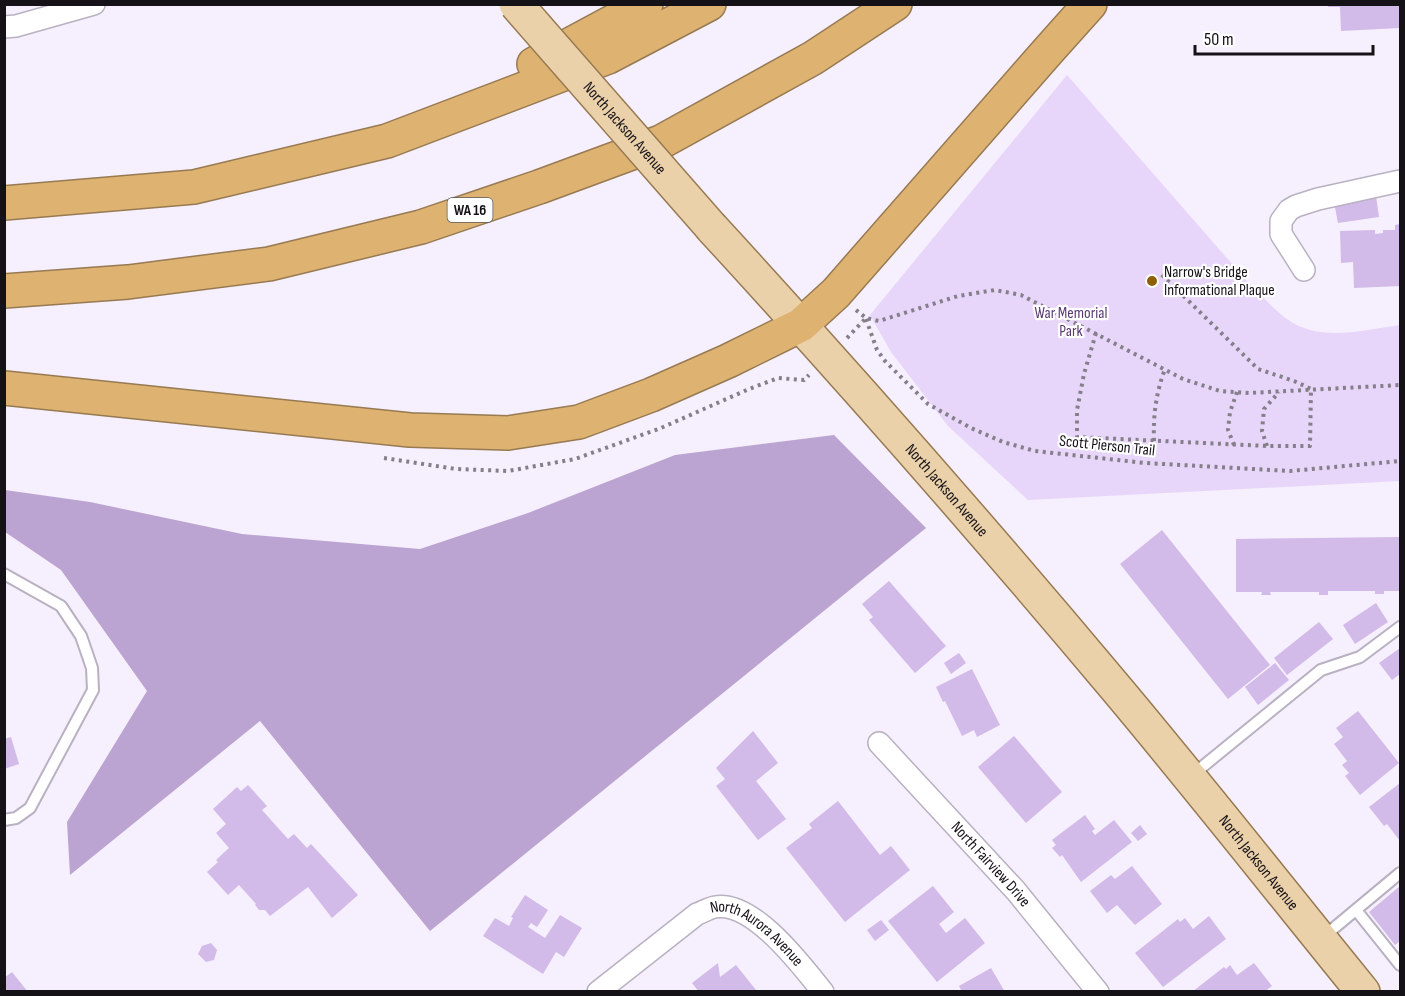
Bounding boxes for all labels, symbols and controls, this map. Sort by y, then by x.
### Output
scale bar [1195,18,1374,56]
text: 50 m [1204,29,1234,50]
street label: North Jackson Avenue [579,78,670,178]
road number: WA 16 [448,198,492,222]
place label: Narrow's Bridge Informational Plaque [1164,263,1275,300]
marker: Narrow's Bridge Informational Plaque [1145,274,1159,288]
park label: War Memorial Park [1035,304,1107,341]
street label: Scott Pierson Trail [1058,432,1156,460]
street label: North Jackson Avenue [901,440,992,541]
street label: North Jackson Avenue [1215,811,1303,914]
street label: North Fairview Drive [947,818,1035,911]
street label: North Aurora Avenue [709,897,807,970]

